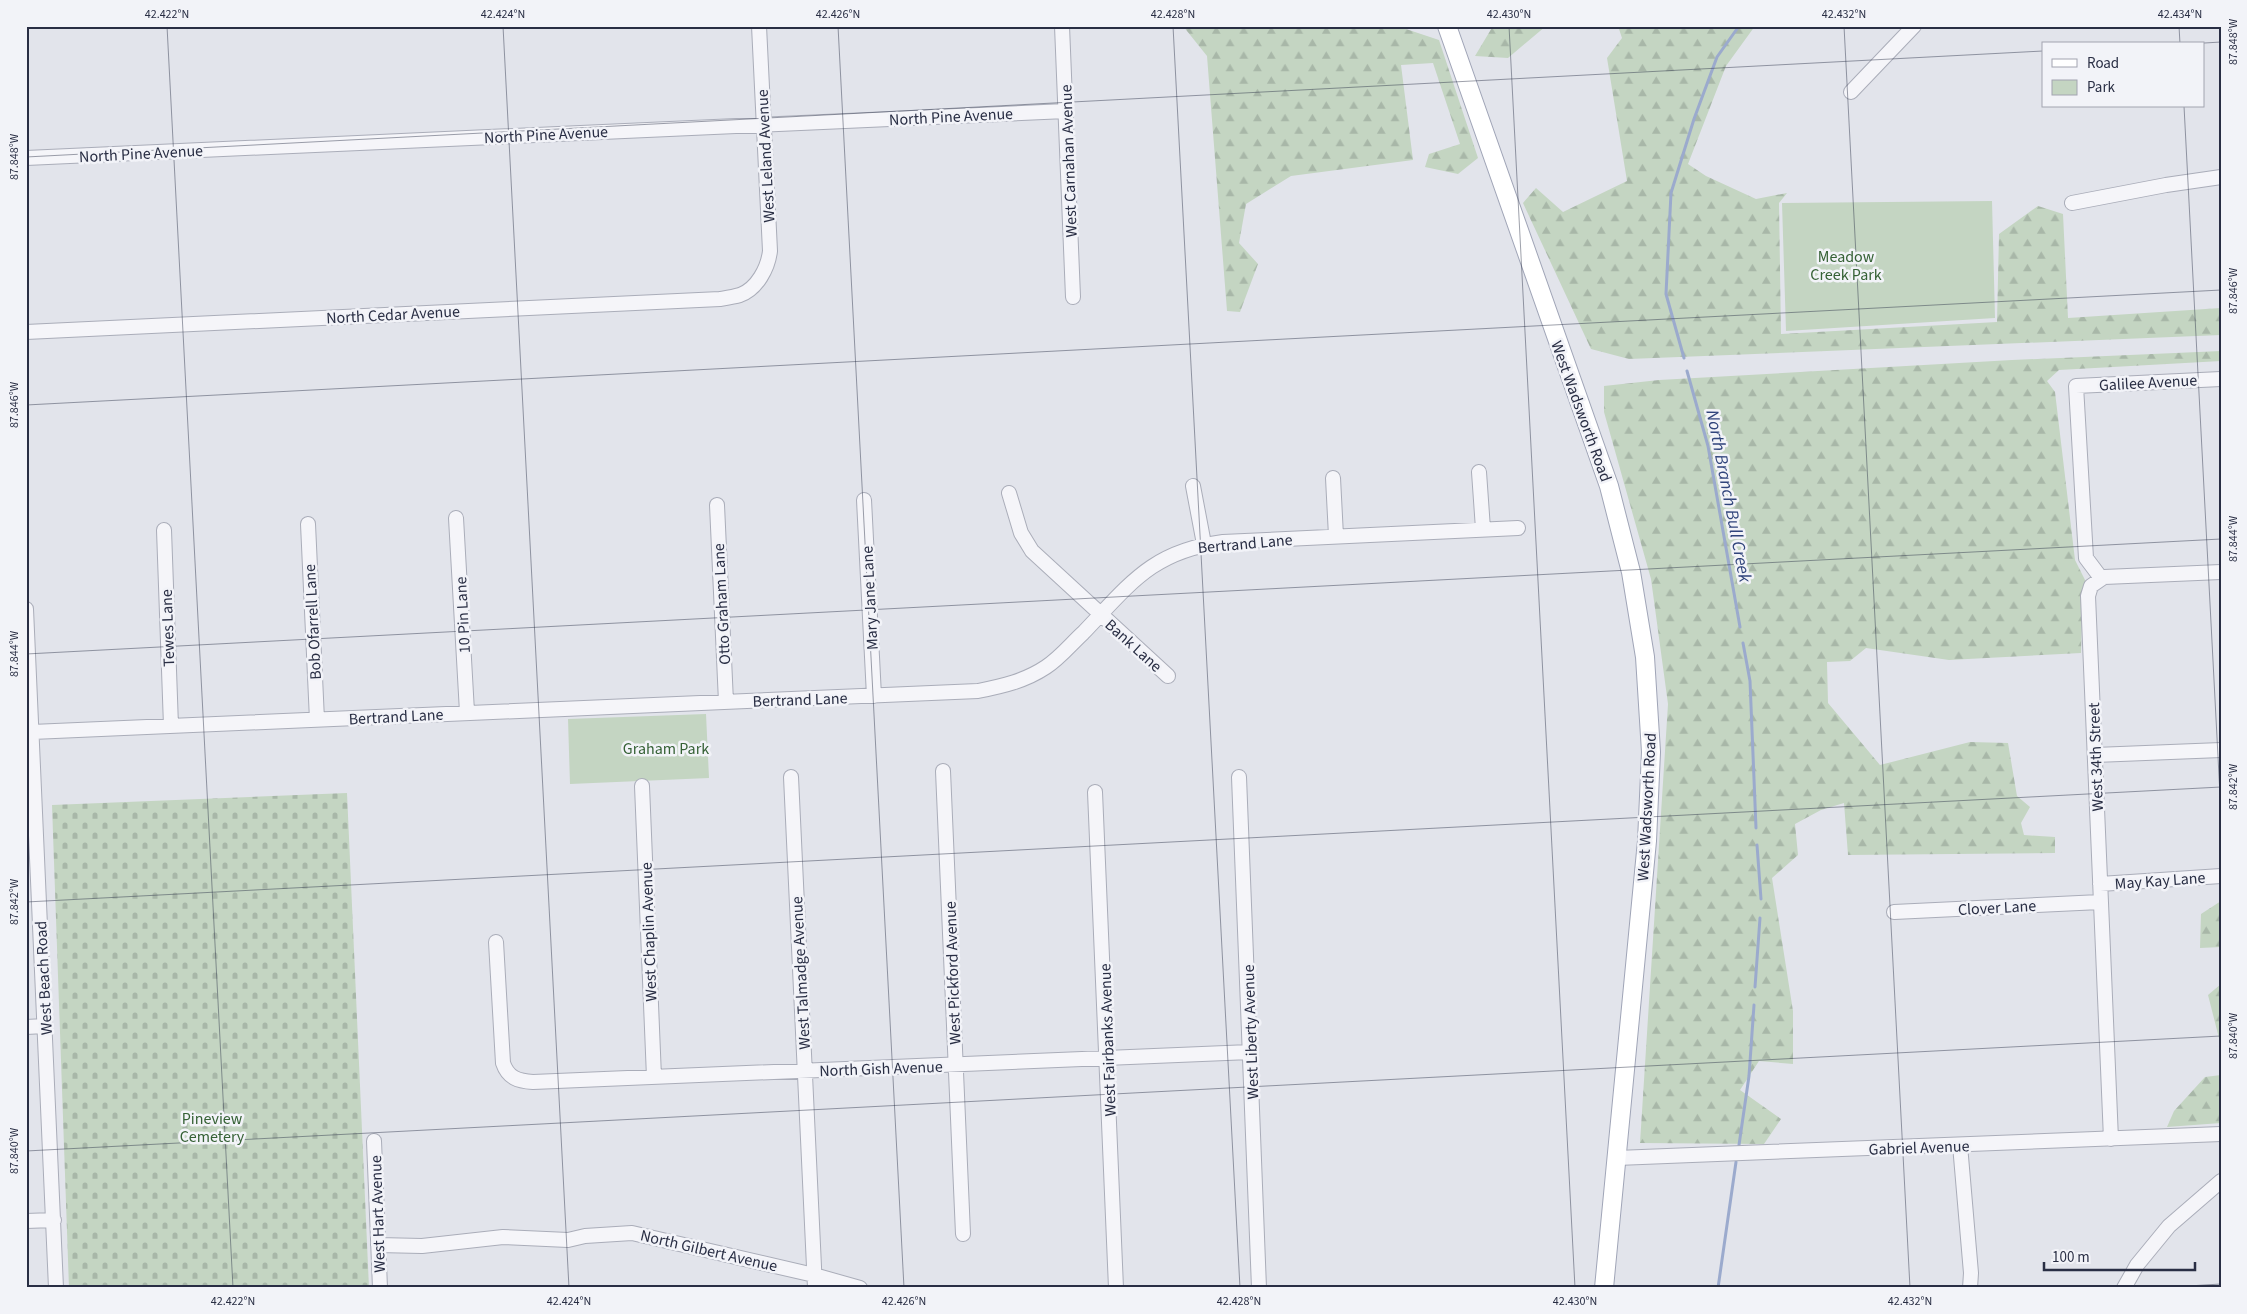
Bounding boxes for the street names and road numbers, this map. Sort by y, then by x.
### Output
street label: West Carnahan Avenue [1055,84,1083,238]
street label: West Leland Avenue [752,89,780,223]
street label: North Pine Avenue [889,103,1014,131]
street label: North Pine Avenue [484,121,609,149]
street label: North Pine Avenue [79,140,204,168]
street label: North Cedar Avenue [326,301,461,329]
street label: West Wadsworth Road [1545,338,1617,485]
street label: Galilee Avenue [2098,369,2198,397]
street label: Bertrand Lane [1197,529,1293,559]
street label: Otto Graham Lane [708,543,736,665]
street label: Mary Jane Lane [856,545,884,651]
street label: Bob Ofarrell Lane [299,563,327,680]
street label: 10 Pin Lane [450,576,476,654]
street label: Tewes Lane [156,589,180,667]
street label: Bank Lane [1100,614,1167,677]
street label: Bertrand Lane [752,687,848,713]
street label: West 34th Street [2083,702,2109,812]
street label: Bertrand Lane [348,704,444,730]
street label: West Wadsworth Road [1632,732,1662,882]
street label: West Chaplin Avenue [636,862,662,1002]
street label: May Kay Lane [2114,867,2206,895]
street label: Clover Lane [1957,895,2037,921]
street label: West Talmadge Avenue [786,896,816,1050]
street label: West Pickford Avenue [939,901,967,1045]
street label: West Beach Road [30,920,58,1036]
street label: West Fairbanks Avenue [1094,963,1122,1117]
street label: West Liberty Avenue [1238,964,1264,1100]
street label: North Gish Avenue [819,1056,943,1082]
street label: Gabriel Avenue [1868,1135,1970,1161]
street label: West Hart Avenue [365,1155,391,1273]
street label: North Gilbert Avenue [638,1225,780,1277]

